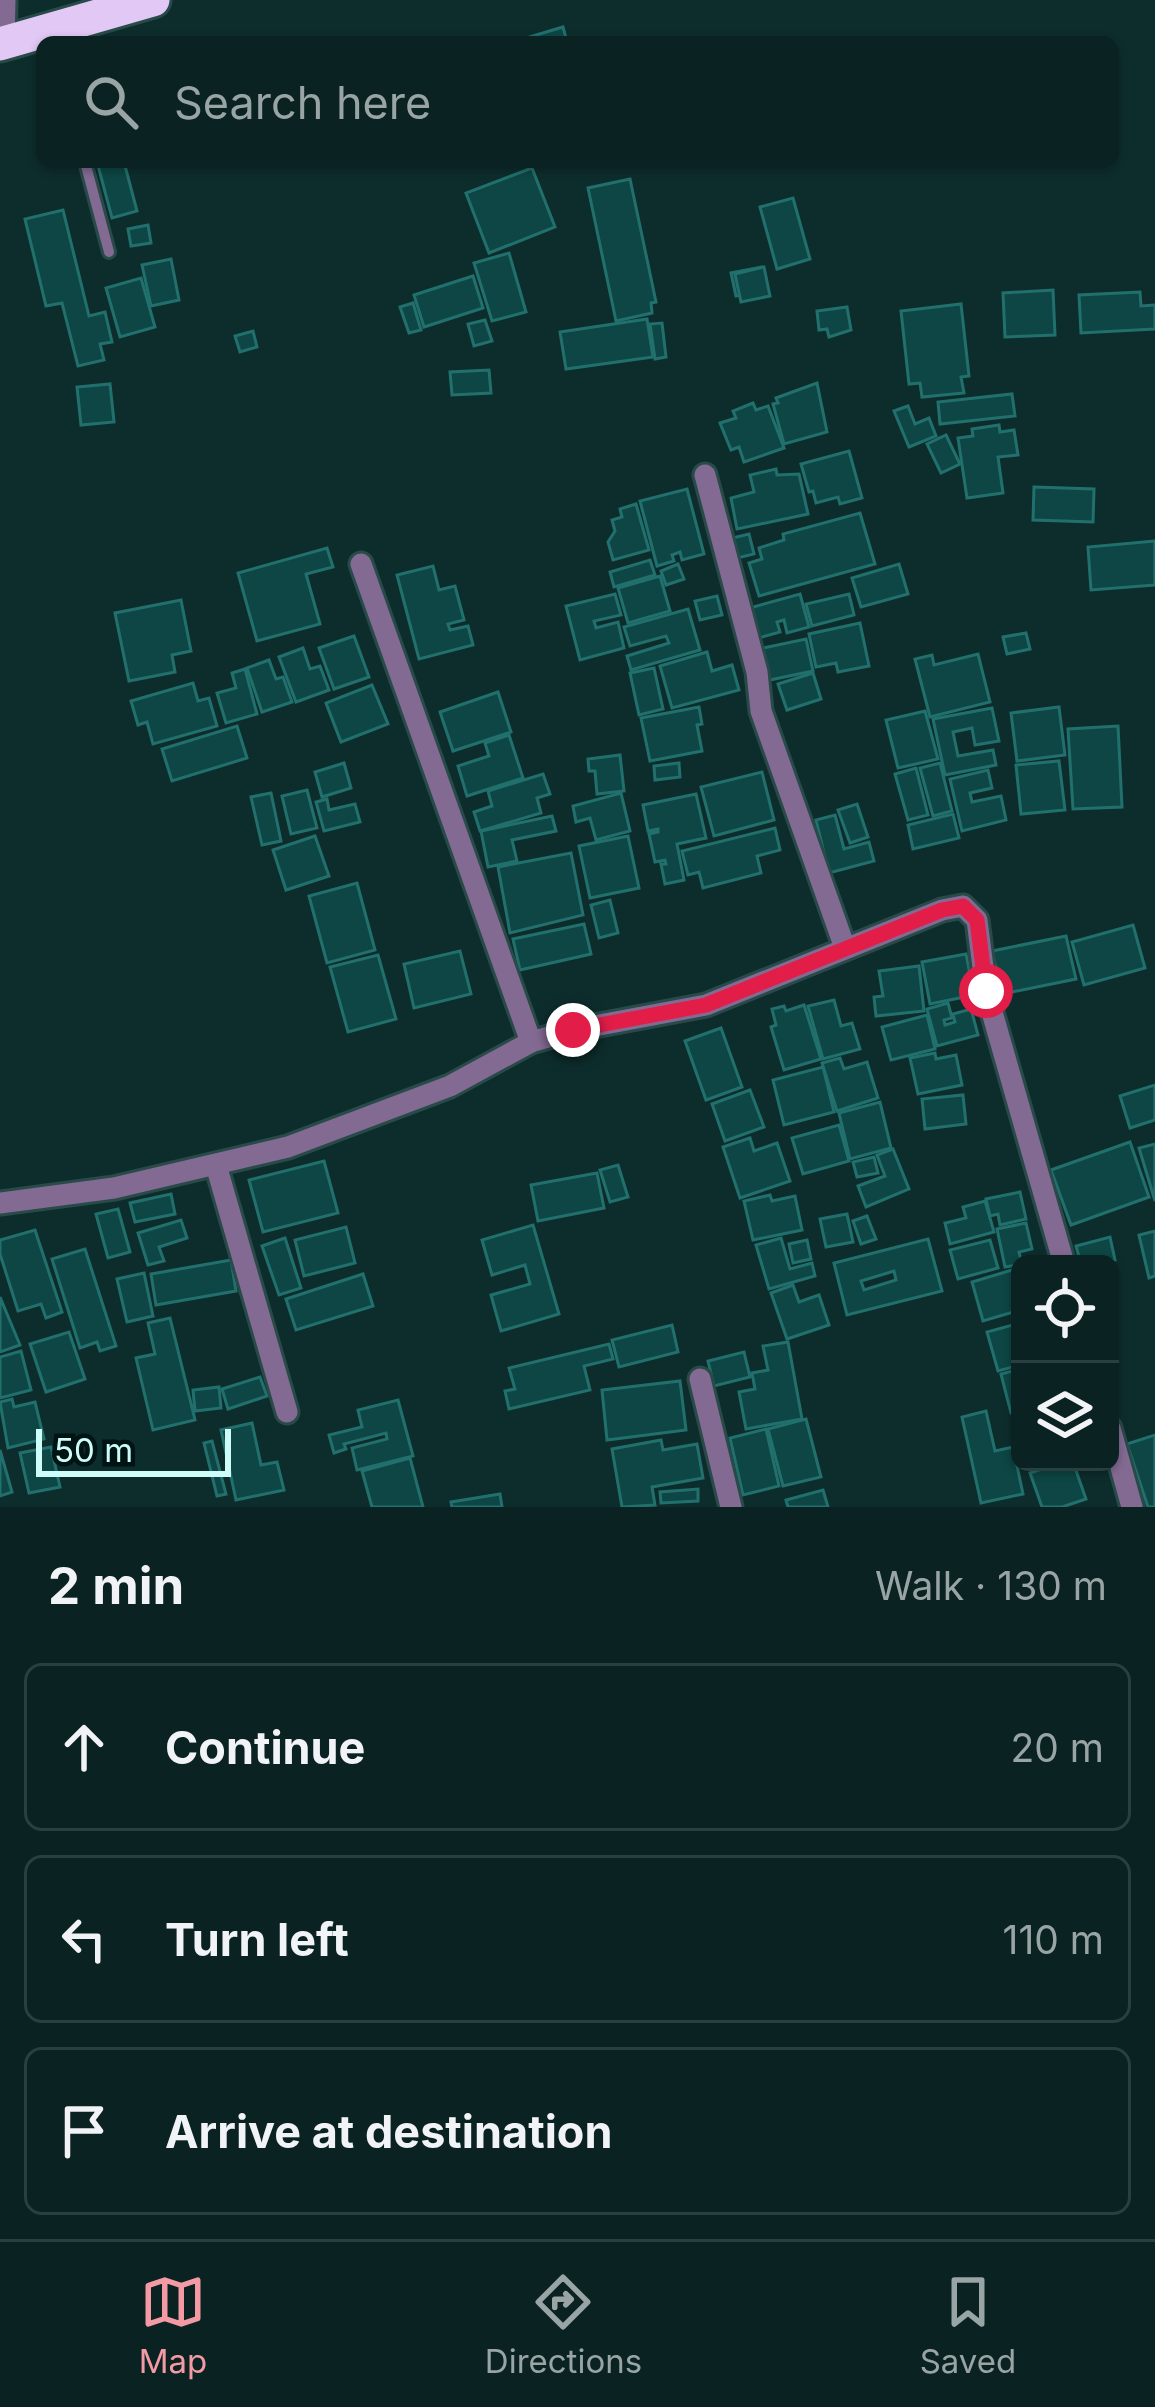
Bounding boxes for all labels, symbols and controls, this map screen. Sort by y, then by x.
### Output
search box [36,36,1119,168]
icon: search [78,69,144,135]
text: Search here [174,75,431,130]
route start [959,964,1013,1018]
route end [546,1003,600,1057]
map controls [1011,1255,1119,1471]
button: locate [1011,1255,1119,1363]
button: layers [1011,1363,1119,1471]
scale bar [36,1423,231,1476]
text: 50 m [54,1430,133,1470]
text: 2 min [48,1555,184,1616]
text: Walk · 130 m [875,1562,1107,1609]
icon: ahead [51,1714,117,1780]
text: Continue [165,1720,365,1775]
text: 20 m [1010,1724,1104,1771]
icon: left [51,1906,117,1972]
text: Turn left [165,1912,349,1967]
text: 110 m [1003,1916,1104,1963]
icon: arrive [51,2098,117,2164]
text: Arrive at destination [165,2104,612,2159]
tab: Map [139,2269,207,2381]
tab: Directions [485,2269,642,2381]
tab: Saved [920,2269,1016,2381]

